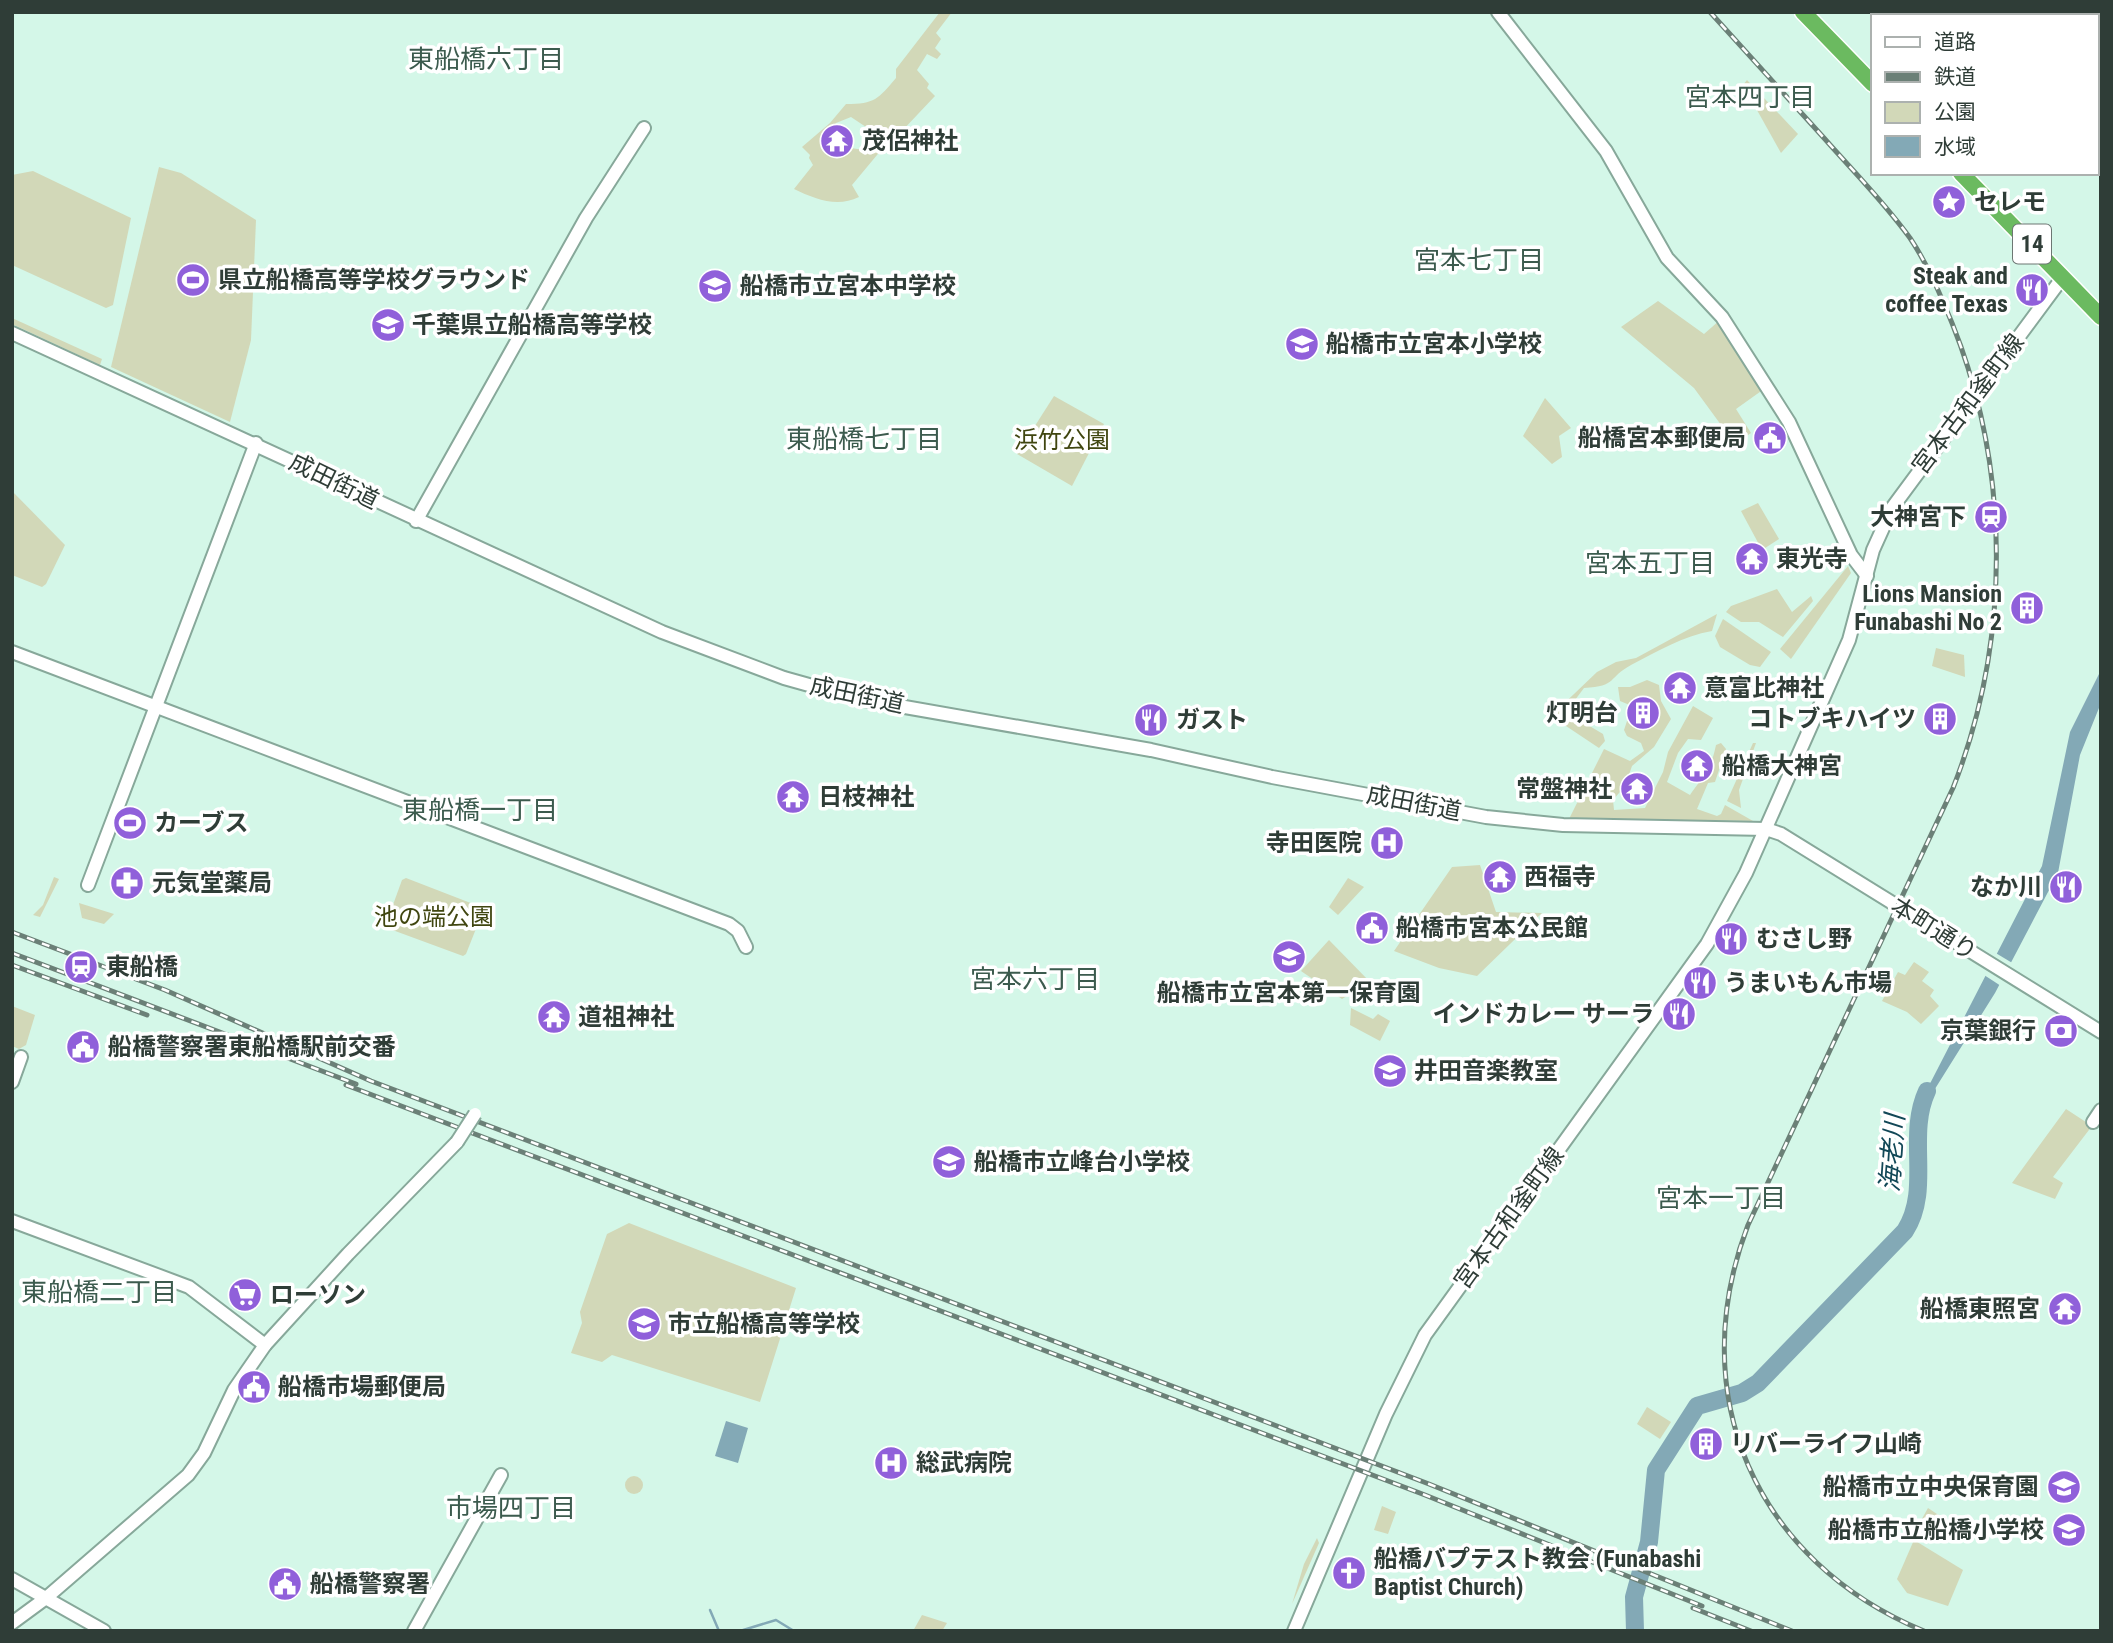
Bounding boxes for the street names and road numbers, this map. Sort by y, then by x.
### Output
road number: 14 [2013,224,2051,264]
street label: 宮本古和釜町線 [1906,328,2030,480]
street label: 成田街道 [285,447,383,515]
street label: 成田街道 [807,671,907,719]
street label: 成田街道 [1364,780,1464,826]
street label: 本町通り [1886,892,1982,966]
street label: 宮本古和釜町線 [1448,1142,1570,1294]

